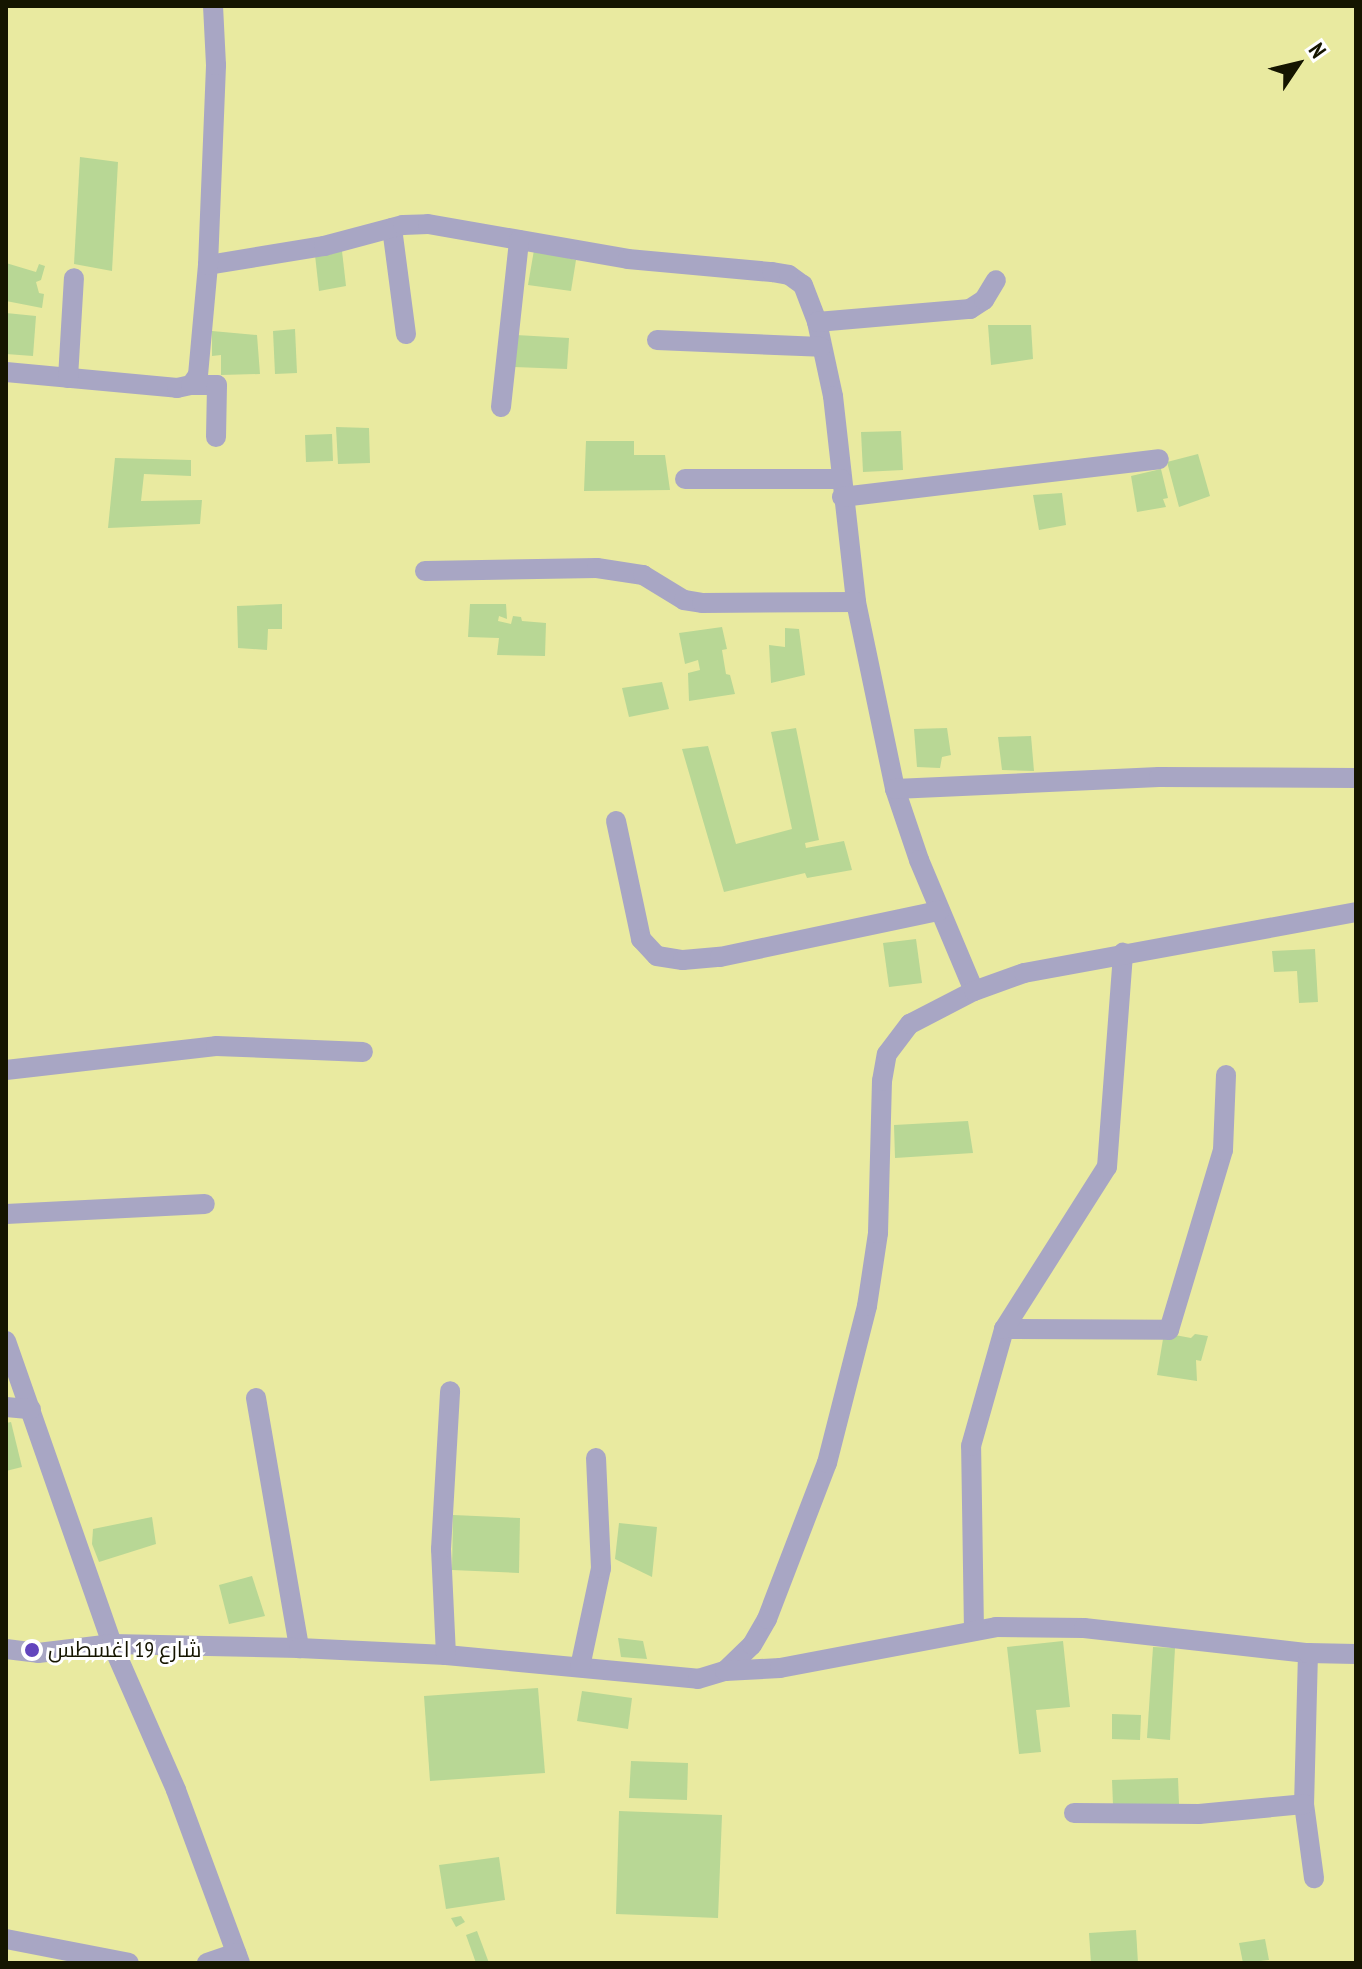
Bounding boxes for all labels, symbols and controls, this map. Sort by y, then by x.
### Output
north arrow [1258,24,1338,104]
text: N [1303,37,1333,63]
place label: شارع 19 اغسطس [48,1637,202,1663]
marker: شارع 19 اغسطس [23,1641,41,1659]

